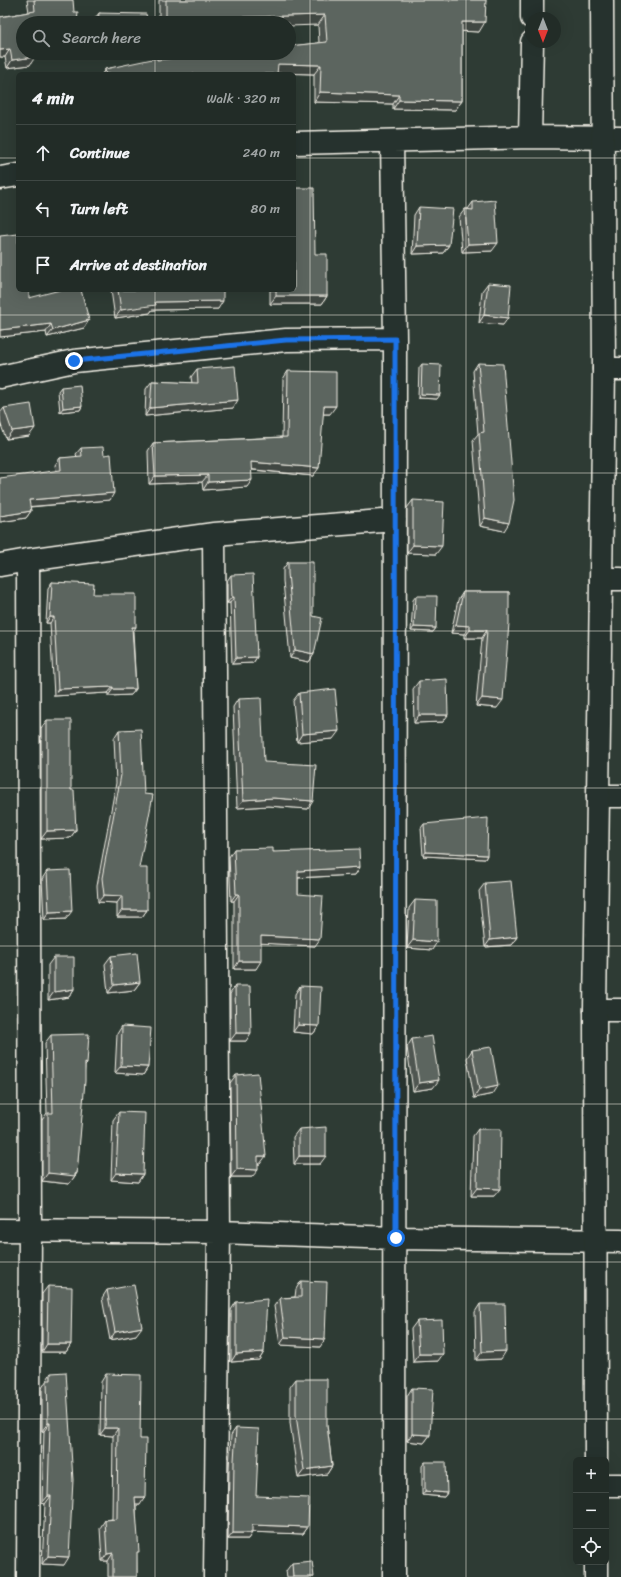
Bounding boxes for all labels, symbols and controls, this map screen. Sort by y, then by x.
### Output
north arrow [525,12,561,48]
search box [16,16,296,60]
text: Search here [62,25,141,51]
icon: search [30,27,52,49]
text: 4 min [32,83,74,113]
text: Walk · 320 m [206,87,280,110]
text: Continue [70,140,130,166]
text: 240 m [243,141,280,164]
icon: ahead [32,142,54,164]
text: Turn left [70,196,128,222]
text: 80 m [251,197,280,220]
icon: left [32,198,54,220]
text: Arrive at destination [70,252,207,278]
icon: arrive [32,254,54,276]
route end [65,352,83,370]
route start [387,1229,405,1247]
map controls [573,1457,609,1565]
button: + [573,1457,609,1493]
button: − [573,1493,609,1529]
button: locate [573,1529,609,1565]

